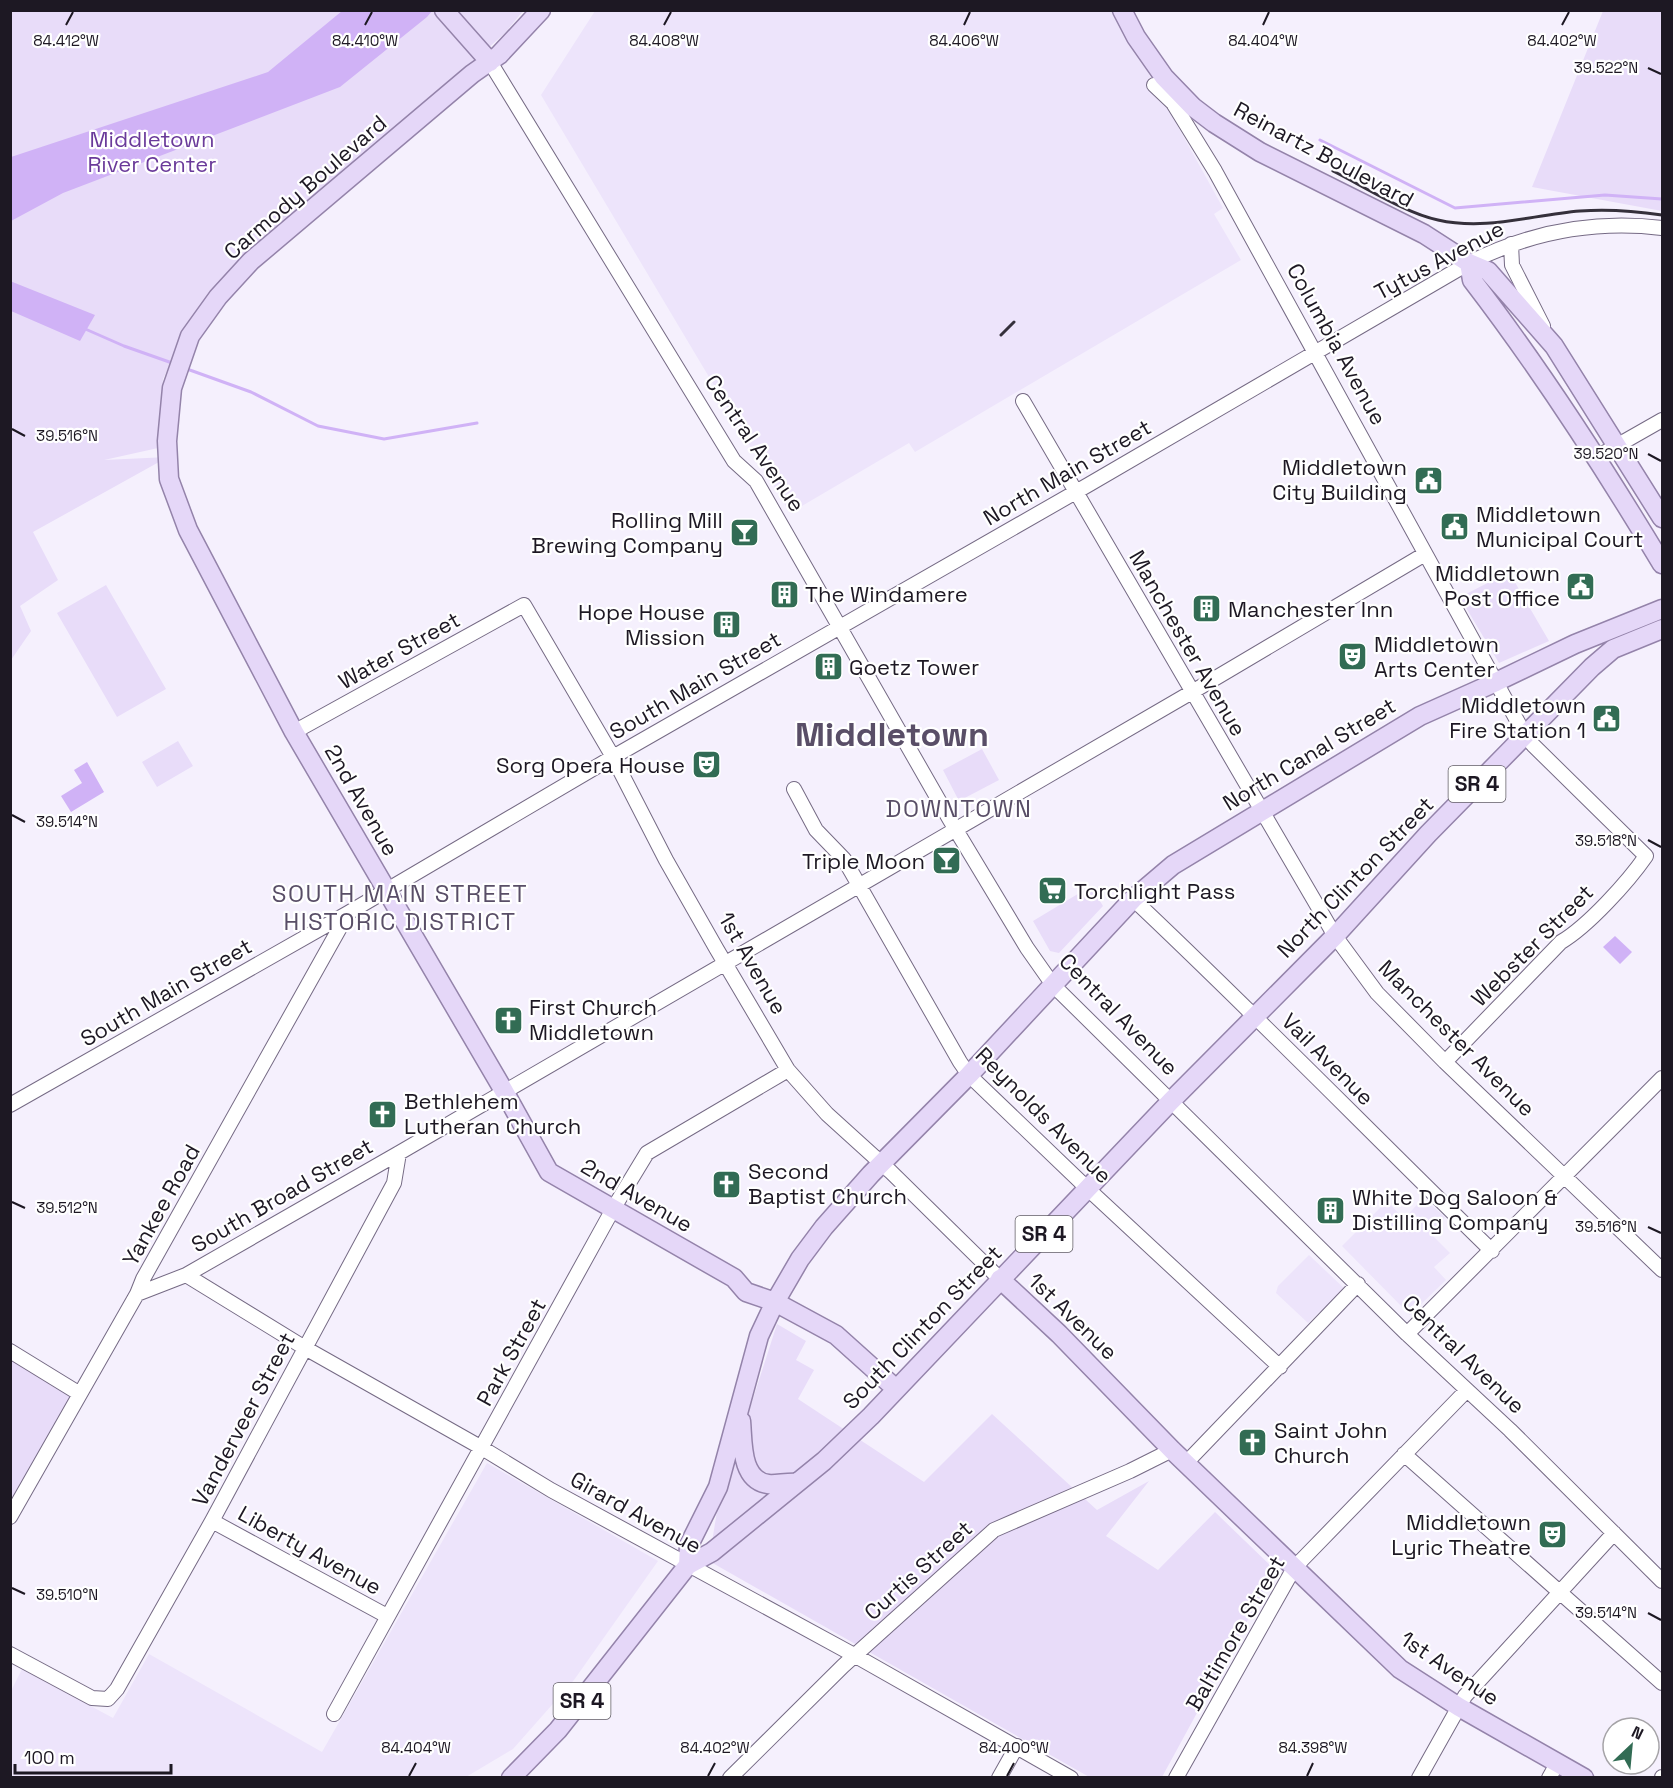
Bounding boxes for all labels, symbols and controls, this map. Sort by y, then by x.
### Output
text: 84.412°W [33,31,99,50]
text: 84.410°W [332,31,398,50]
text: 84.408°W [629,31,699,50]
text: 84.406°W [929,31,999,50]
text: 84.404°W [1228,31,1298,50]
text: 84.402°W [1527,31,1597,50]
text: 39.522°N [1574,58,1638,77]
street label: Reinartz Boulevard [1229,95,1419,213]
street label: Carmody Boulevard [218,109,392,265]
park label: Middletown River Center [87,125,217,178]
street label: Tytus Avenue [1369,214,1509,306]
street label: Columbia Avenue [1281,258,1393,430]
street label: Central Avenue [699,369,811,517]
street label: North Main Street [978,413,1156,531]
text: 39.516°N [36,426,98,445]
text: 39.520°N [1573,444,1639,463]
place label: Middletown City Building [1272,453,1407,506]
public building icon: Middletown City Building [1412,464,1444,496]
place label: Middletown Municipal Court [1476,500,1643,553]
place label: Rolling Mill Brewing Company [531,506,723,559]
public building icon: Middletown Municipal Court [1439,511,1471,543]
bar icon: Rolling Mill Brewing Company [728,517,760,549]
street label: Manchester Avenue [1123,545,1253,741]
place label: Middletown Post Office [1435,559,1560,612]
public building icon: Middletown Post Office [1565,570,1597,602]
building icon: The Windamere [768,578,800,610]
place label: The Windamere [805,580,968,608]
building icon: Manchester Inn [1191,593,1223,625]
place label: Manchester Inn [1228,595,1393,623]
place label: Hope House Mission [578,598,705,651]
street label: Water Street [333,605,465,695]
building icon: Hope House Mission [710,609,742,641]
street label: South Main Street [604,625,786,745]
place label: Middletown Arts Center [1374,630,1499,683]
theatre icon: Middletown Arts Center [1337,641,1369,673]
building icon: Goetz Tower [812,651,844,683]
place label: Goetz Tower [849,653,979,681]
street label: North Canal Street [1217,691,1401,817]
place label: Middletown Fire Station 1 [1449,691,1586,744]
public building icon: Middletown Fire Station 1 [1591,702,1623,734]
district label: Middletown [795,713,989,756]
street label: 2nd Avenue [319,739,405,861]
theatre icon: Sorg Opera House [690,749,722,781]
place label: Sorg Opera House [496,751,685,779]
road number: SR 4 [1448,766,1506,802]
street label: North Clinton Street [1271,790,1439,964]
district label: DOWNTOWN [886,793,1032,824]
text: 39.514°N [36,812,98,831]
text: 39.518°N [1575,831,1637,850]
bar icon: Triple Moon [930,845,962,877]
place label: Triple Moon [802,847,925,875]
supermarket icon: Torchlight Pass [1037,875,1069,907]
place label: Torchlight Pass [1074,877,1235,905]
district label: SOUTH MAIN STREET HISTORIC DISTRICT [272,878,528,937]
street label: Webster Street [1465,878,1599,1012]
street label: 1st Avenue [712,907,794,1019]
street label: South Main Street [75,932,257,1052]
street label: Central Avenue [1054,947,1184,1081]
street label: Manchester Avenue [1373,954,1541,1122]
place label: First Church Middletown [529,993,657,1046]
church icon: First Church Middletown [492,1004,524,1036]
street label: Vail Avenue [1276,1007,1380,1111]
street label: Reynolds Avenue [970,1041,1118,1189]
place label: Bethlehem Lutheran Church [404,1087,581,1140]
church icon: Bethlehem Lutheran Church [367,1098,399,1130]
street label: South Broad Street [186,1132,378,1258]
street label: Yankee Road [116,1139,206,1271]
street label: 2nd Avenue [576,1152,698,1238]
place label: Second Baptist Church [748,1157,907,1210]
church icon: Second Baptist Church [711,1168,743,1200]
place label: White Dog Saloon & Distilling Company [1352,1183,1558,1236]
building icon: White Dog Saloon & Distilling Company [1315,1194,1347,1226]
text: 39.512°N [36,1198,98,1217]
road number: SR 4 [1016,1216,1072,1252]
text: 39.516°N [1575,1217,1637,1236]
street label: South Clinton Street [836,1239,1008,1415]
street label: 1st Avenue [1022,1266,1124,1366]
street label: Central Avenue [1397,1289,1531,1419]
street label: Park Street [470,1293,552,1411]
street label: Vanderveer Street [185,1327,301,1511]
place label: Saint John Church [1274,1416,1388,1469]
church icon: Saint John Church [1237,1427,1269,1459]
street label: Girard Avenue [566,1464,706,1560]
street label: Liberty Avenue [233,1499,387,1601]
place label: Middletown Lyric Theatre [1391,1508,1531,1561]
street label: Curtis Street [858,1514,978,1626]
theatre icon: Middletown Lyric Theatre [1536,1519,1568,1551]
street label: Baltimore Street [1179,1550,1291,1716]
text: 39.510°N [36,1585,98,1604]
text: 39.514°N [1575,1603,1637,1622]
street label: 1st Avenue [1395,1625,1505,1711]
road number: SR 4 [554,1683,610,1719]
north arrow [1601,1716,1661,1776]
text: N [1628,1721,1647,1745]
scale bar [15,1737,171,1775]
text: 84.404°W [381,1738,451,1757]
text: 84.402°W [680,1738,750,1757]
text: 84.400°W [979,1738,1049,1757]
text: 84.398°W [1279,1738,1347,1757]
text: 100 m [24,1746,75,1769]

